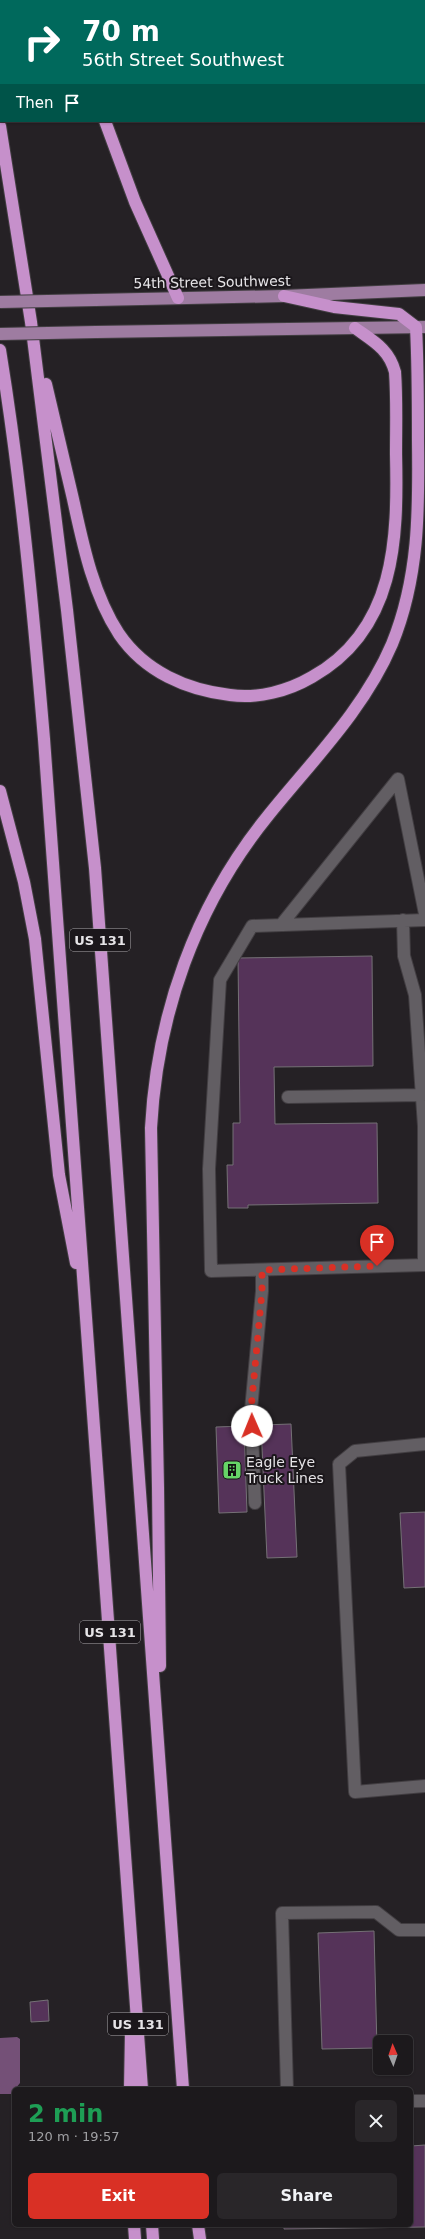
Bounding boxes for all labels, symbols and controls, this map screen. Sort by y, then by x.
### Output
text: 70 m [82,15,160,48]
icon: right [16,16,68,68]
text: 56th Street Southwest [82,49,284,70]
icon: arrive [61,92,83,114]
text: Then [16,94,53,112]
street label: 54th Street Southwest [133,273,291,291]
road number: US 131 [70,929,130,951]
pin [360,1225,394,1266]
icon: arrive [366,1231,388,1253]
position arrow [231,1405,273,1447]
place label: Eagle Eye Truck Lines [245,1454,324,1486]
building icon: Eagle Eye Truck Lines [221,1459,243,1481]
road number: US 131 [80,1621,140,1643]
road number: US 131 [108,2013,168,2035]
north arrow [373,2035,413,2075]
map controls [373,2035,413,2075]
text: 2 min [28,2100,103,2128]
button: close [355,2100,397,2142]
text: 120 m · 19:57 [28,2129,119,2144]
button: Exit [28,2173,209,2219]
button: Share [217,2173,397,2219]

